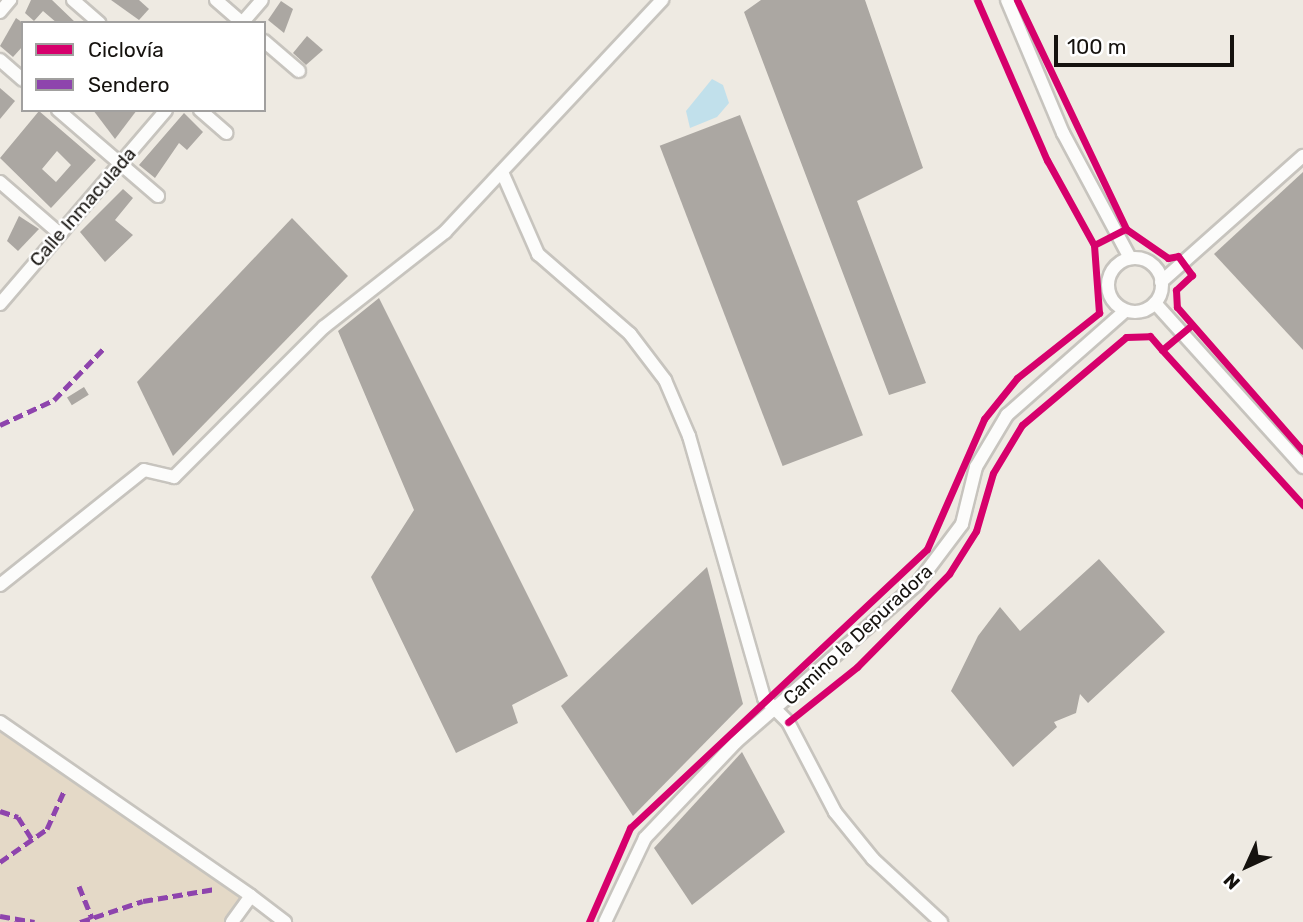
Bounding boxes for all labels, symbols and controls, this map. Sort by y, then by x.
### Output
legend [21,21,266,112]
scale bar [1058,21,1238,65]
text: 100 m [1067,34,1126,59]
text: Ciclovía [88,37,164,62]
text: Sendero [88,72,170,97]
street label: Calle Inmaculada [25,143,141,271]
street label: Camino la Depuradora [779,560,937,710]
north arrow [1212,831,1282,901]
text: N [1219,868,1245,894]

